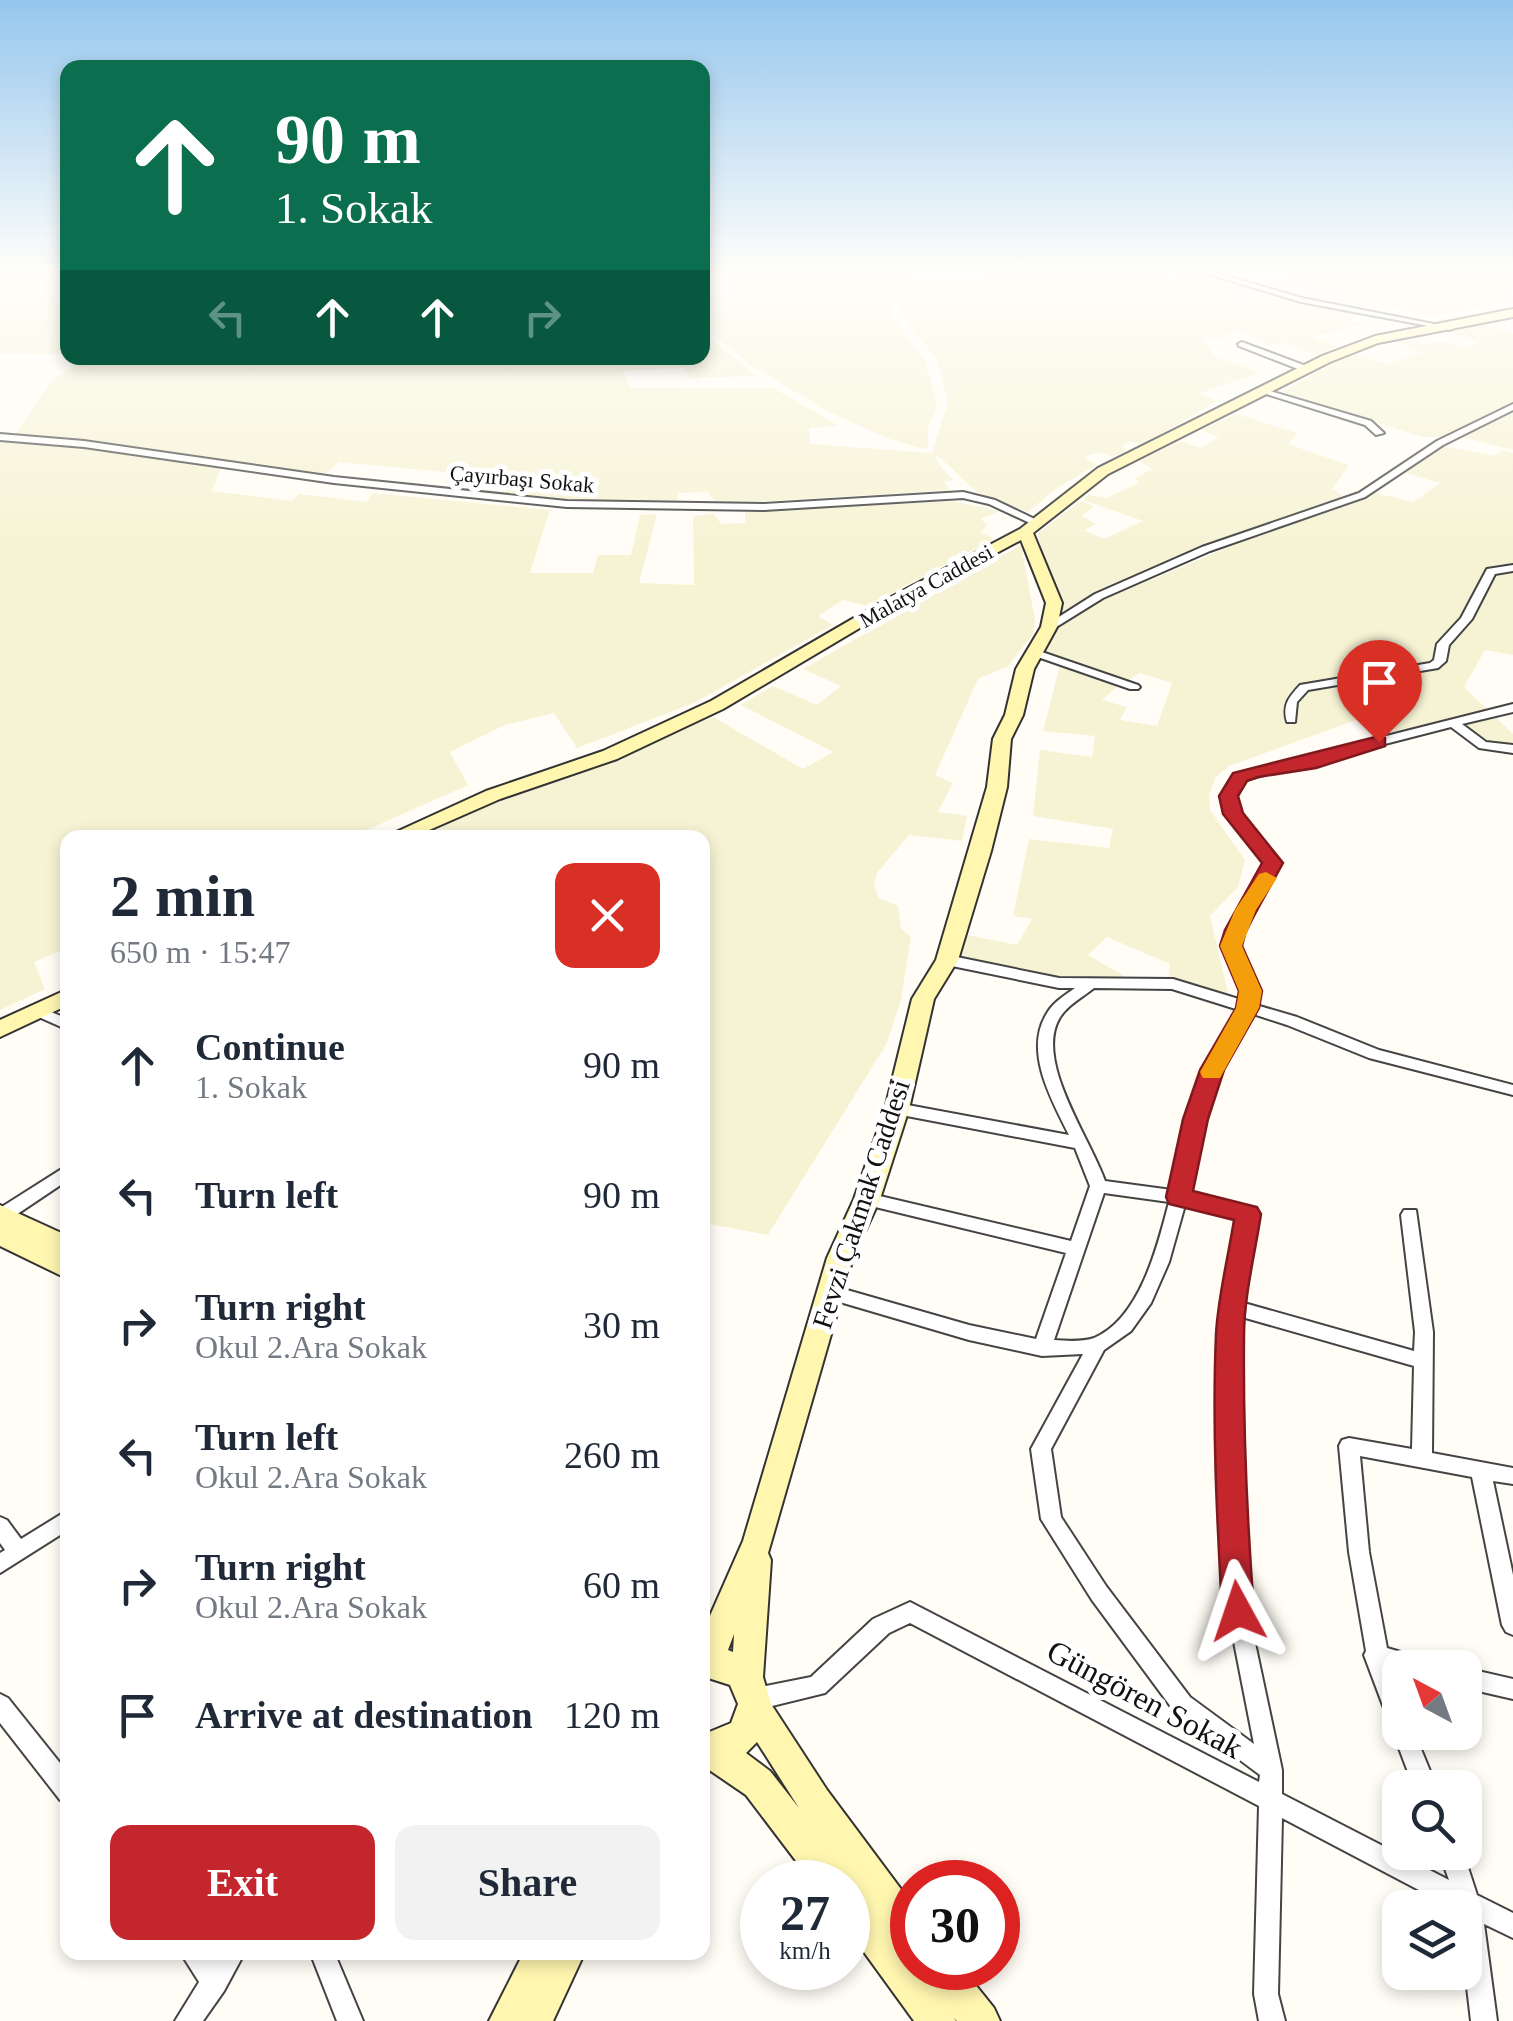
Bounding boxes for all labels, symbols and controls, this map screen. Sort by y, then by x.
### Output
icon: ahead [110,100,240,230]
text: 90 m [275,101,421,178]
text: 1. Sokak [275,183,433,233]
icon: left [200,290,255,345]
icon: ahead [305,290,360,345]
icon: ahead [410,290,465,345]
icon: right [515,290,570,345]
street label: Çayırbaşı Sokak [449,460,595,498]
street label: Malatya Caddesi [855,539,997,633]
pin [1337,640,1422,743]
icon: arrive [1352,655,1407,710]
text: 2 min [110,863,255,929]
button: close [555,863,660,968]
text: 650 m · 15:47 [110,934,290,970]
text: Continue [195,1026,345,1068]
icon: ahead [110,1038,165,1093]
text: 90 m [583,1044,660,1086]
text: 1. Sokak [195,1069,307,1105]
street label: Fevzi Çakmak Caddesi [806,1075,916,1332]
icon: left [110,1168,165,1223]
text: Turn left [195,1174,338,1216]
text: 90 m [583,1174,660,1216]
text: Turn right [195,1286,366,1328]
icon: right [110,1298,165,1353]
text: 30 m [583,1304,660,1346]
text: Okul 2.Ara Sokak [195,1329,427,1365]
text: Turn left [195,1416,338,1458]
icon: left [110,1428,165,1483]
text: 260 m [564,1434,660,1476]
text: Okul 2.Ara Sokak [195,1459,427,1495]
text: Turn right [195,1546,366,1588]
icon: right [110,1558,165,1613]
position arrow [1186,1559,1290,1663]
text: 60 m [583,1564,660,1606]
text: Okul 2.Ara Sokak [195,1589,427,1625]
street label: Güngören Sokak [1041,1632,1249,1766]
north arrow [1382,1650,1482,1750]
map controls [1382,1650,1482,1990]
icon: arrive [110,1688,165,1743]
text: Arrive at destination [195,1694,533,1736]
text: 120 m [564,1694,660,1736]
button: search [1382,1770,1482,1870]
button: Exit [110,1825,375,1940]
button: Share [395,1825,660,1940]
speed limit sign: 30 [890,1860,1020,1990]
text: 27 [780,1885,830,1941]
button: layers [1382,1890,1482,1990]
text: km/h [779,1937,831,1964]

